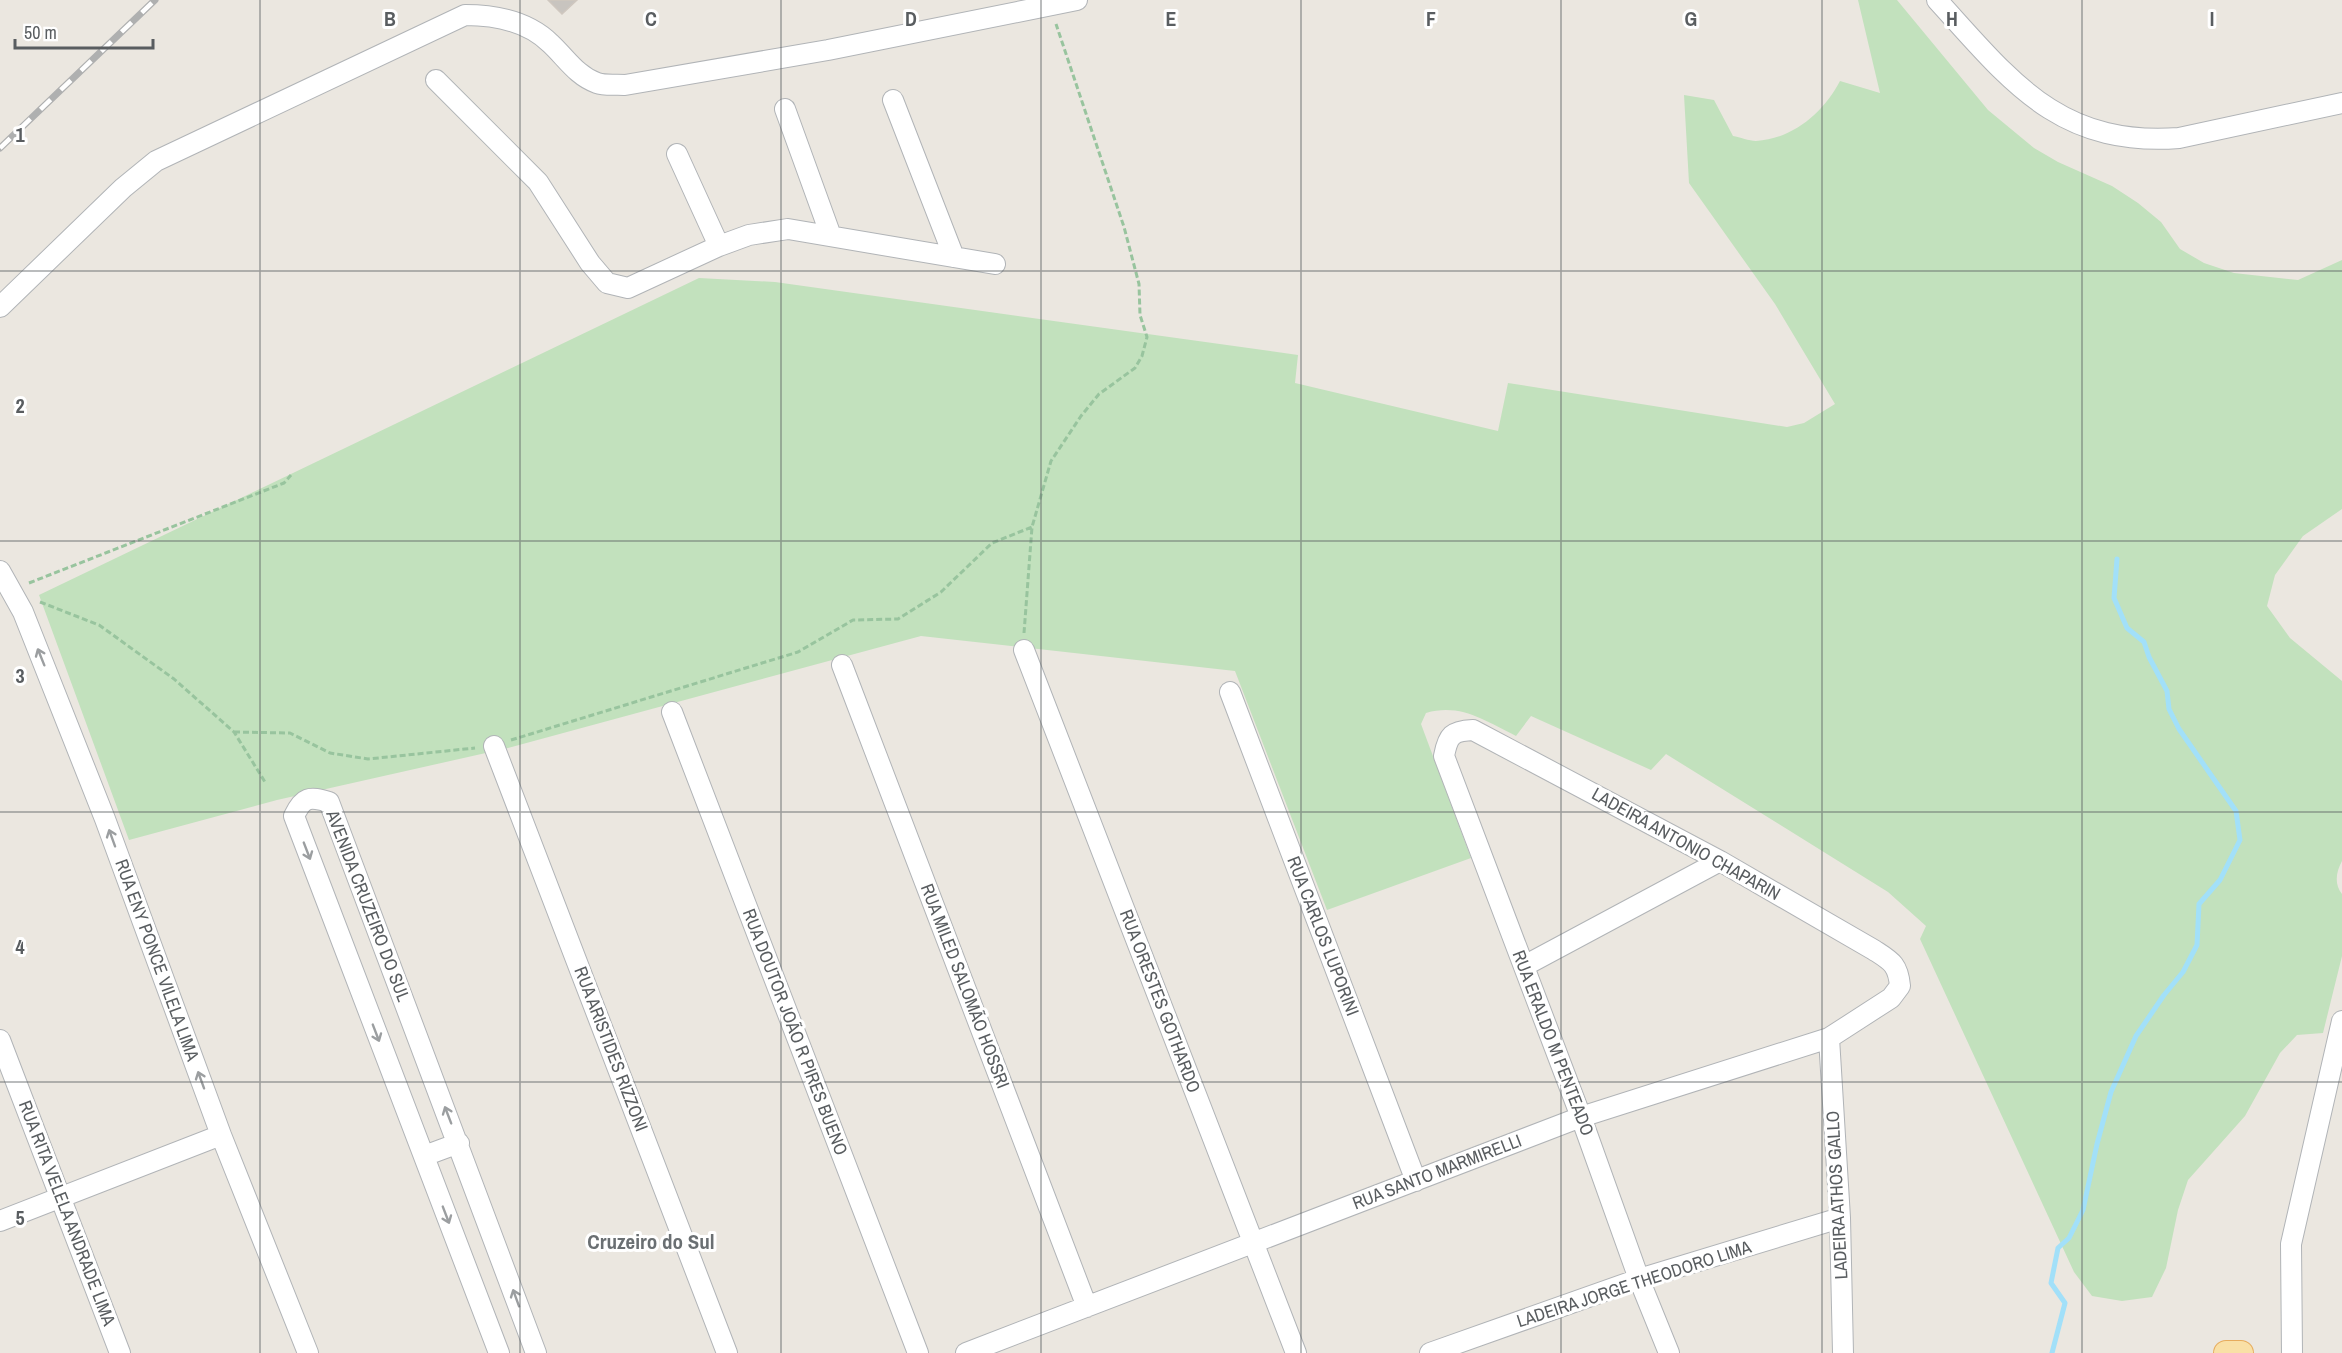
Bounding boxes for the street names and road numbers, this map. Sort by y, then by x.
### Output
street label: LADEIRA ANTONIO CHAPARIN [1587,781,1785,906]
street label: AVENIDA CRUZEIRO DO SUL [320,806,417,1005]
street label: RUA CARLOS LUPORINI [1282,852,1365,1019]
street label: RUA ENY PONCE VILELA LIMA [109,855,206,1064]
street label: RUA MILED SALOMÃO HOSSRI [915,880,1016,1092]
street label: RUA DOUTOR JOÃO R PIRES BUENO [737,905,854,1159]
street label: RUA ORESTES GOTHARDO [1114,906,1207,1096]
street label: RUA ERALDO M PENTEADO [1507,946,1600,1139]
street label: RUA ARISTIDES RIZZONI [568,963,654,1135]
street label: RUA RITA VELELA ANDRADE LIMA [13,1097,122,1329]
street label: LADEIRA ATHOS GALLO [1820,1110,1853,1280]
street label: RUA SANTO MARMIRELLI [1349,1128,1525,1215]
street label: LADEIRA JORGE THEODORO LIMA [1513,1234,1754,1333]

